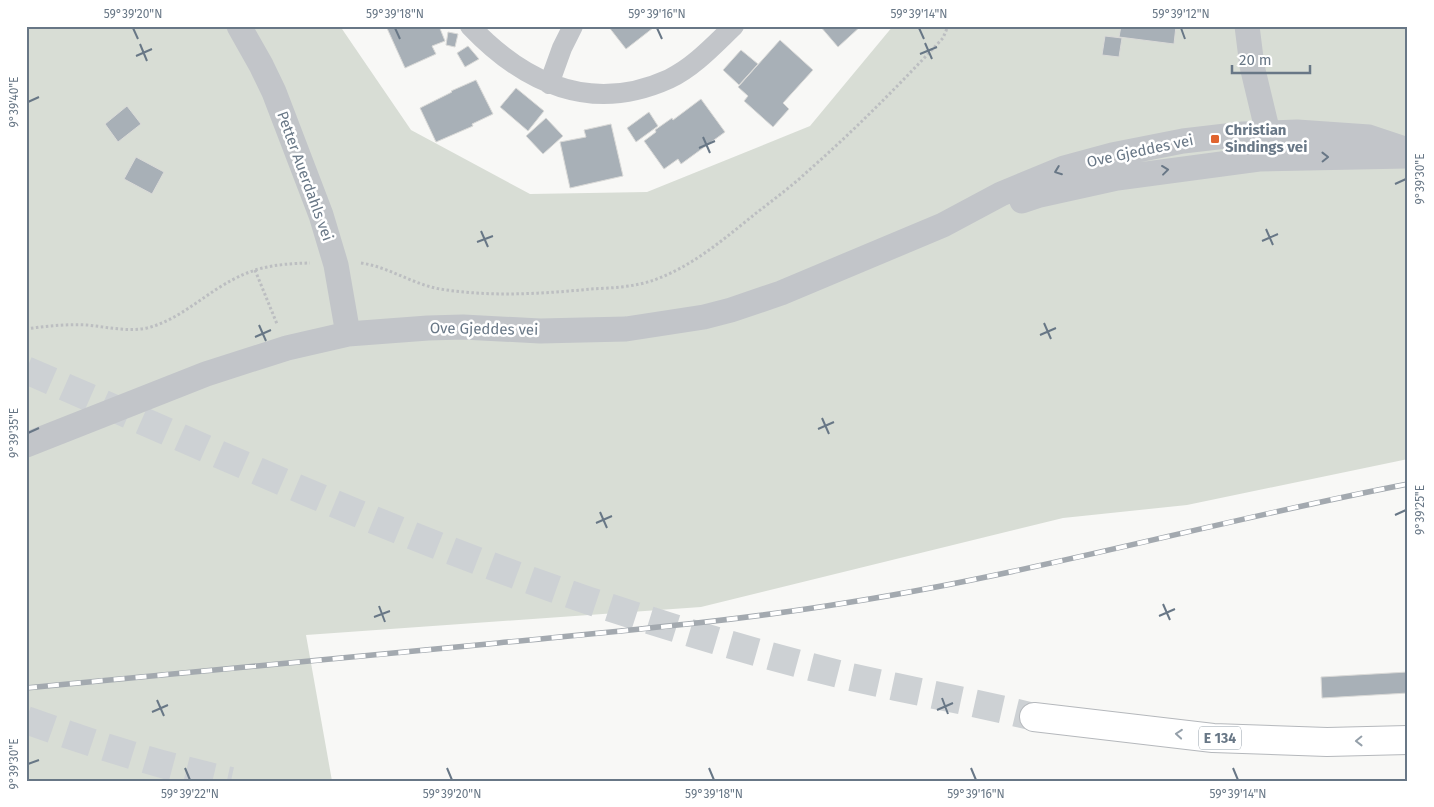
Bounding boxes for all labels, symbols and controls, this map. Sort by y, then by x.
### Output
text: 59°39'20"N [104,7,162,21]
text: 59°39'18"N [366,7,424,21]
text: 59°39'16"N [628,7,686,21]
text: 59°39'14"N [890,7,948,21]
text: 59°39'12"N [1152,7,1210,21]
scale bar [1232,42,1309,74]
text: 20 m [1239,51,1272,69]
text: 9°39'40"E [7,76,21,128]
street label: Petter Auerdahls vei [273,109,337,243]
place label: Christian Sindings vei [1225,121,1307,156]
street label: Ove Gjeddes vei [1085,131,1195,171]
marker: Christian Sindings vei [1209,133,1221,145]
one-way arrow [1322,152,1329,162]
text: 9°39'30"E [1413,153,1427,205]
one-way arrow [1054,164,1063,175]
one-way arrow [1162,165,1170,176]
street label: Ove Gjeddes vei [430,319,538,339]
text: 9°39'35"E [7,408,21,458]
text: 9°39'25"E [1413,485,1427,535]
road number: E 134 [1199,726,1241,750]
one-way arrow [1175,729,1183,740]
one-way arrow [1355,736,1363,747]
text: 9°39'30"E [7,738,21,790]
text: 59°39'22"N [161,787,219,801]
text: 59°39'20"N [423,787,481,801]
text: 59°39'18"N [685,787,743,801]
text: 59°39'16"N [947,787,1005,801]
text: 59°39'14"N [1209,787,1267,801]

